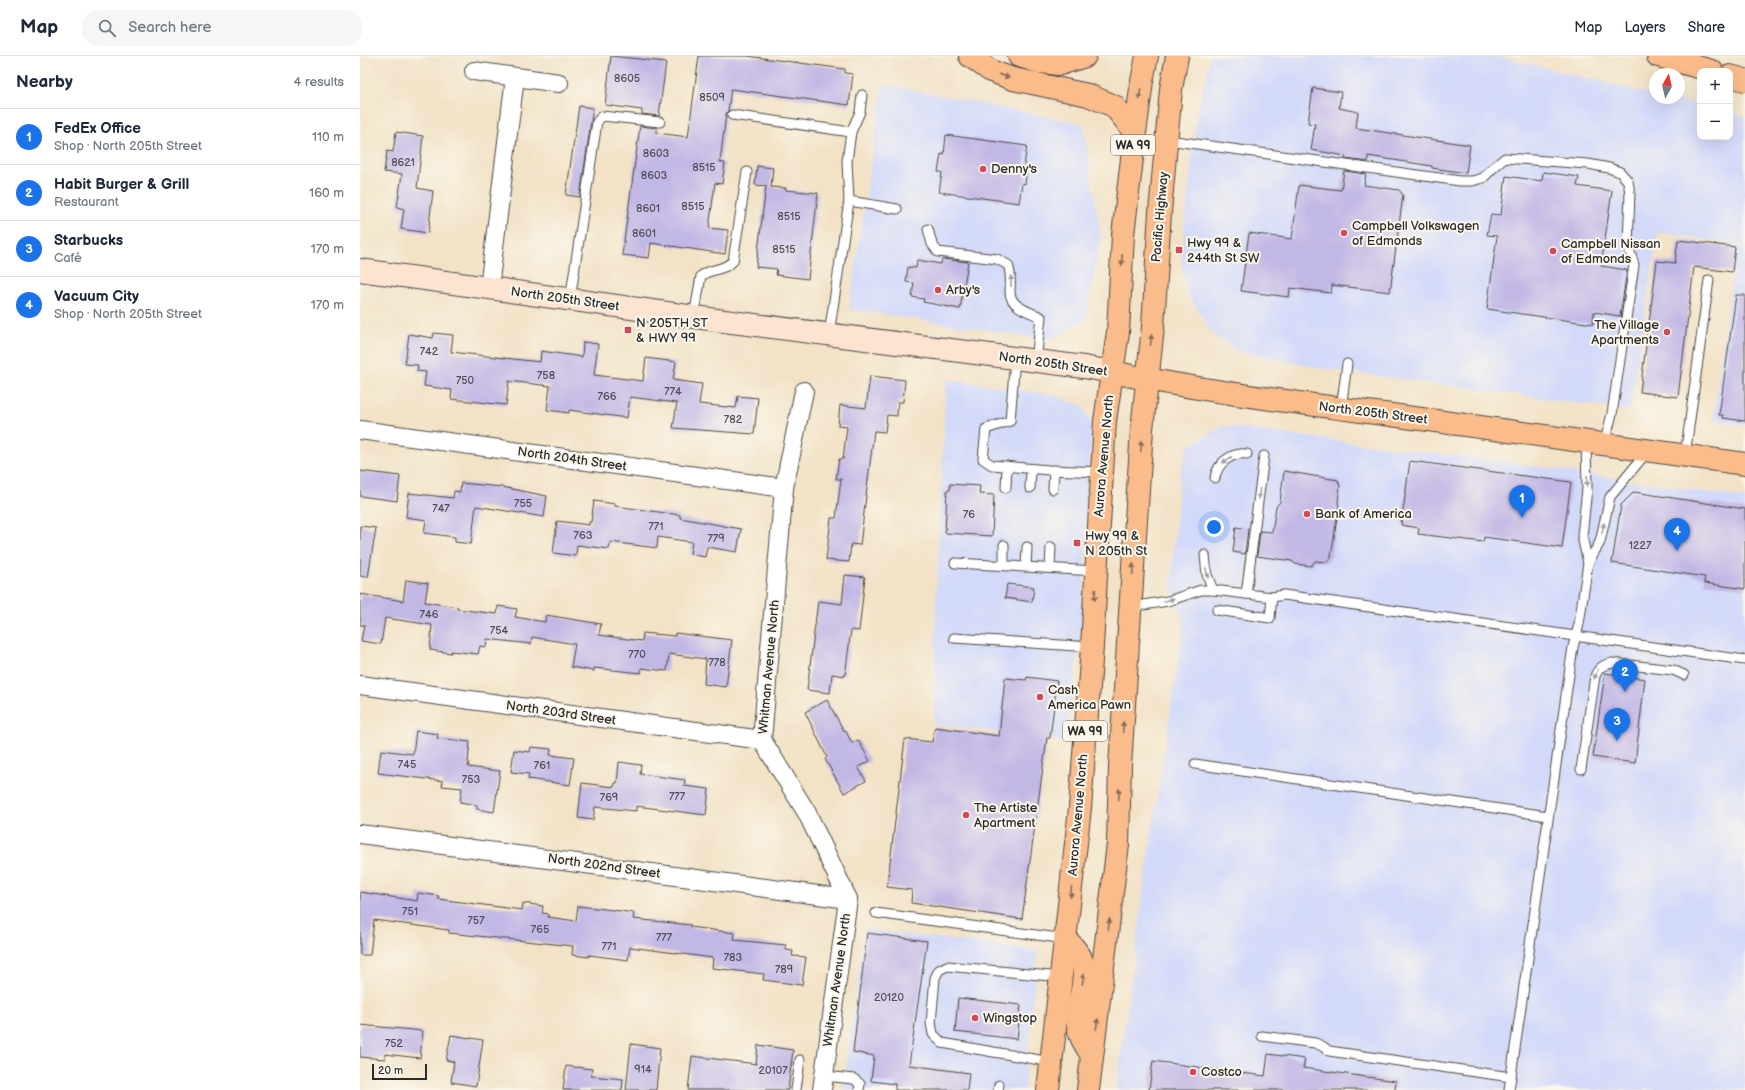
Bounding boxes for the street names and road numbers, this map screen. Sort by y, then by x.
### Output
road number: WA 99 [1111,135,1155,155]
street label: Pacific Highway [1148,171,1172,263]
street label: North 205th Street [510,283,620,315]
street label: North 205th Street [998,348,1108,380]
street label: Aurora Avenue North [1091,394,1117,518]
street label: North 205th Street [1318,398,1428,428]
street label: North 204th Street [516,443,628,475]
street label: Whitman Avenue North [755,599,783,735]
street label: North 203rd Street [505,697,617,729]
road number: WA 99 [1063,721,1107,741]
street label: Aurora Avenue North [1065,753,1091,877]
street label: North 202nd Street [547,850,661,882]
street label: Whitman Avenue North [820,912,854,1048]

